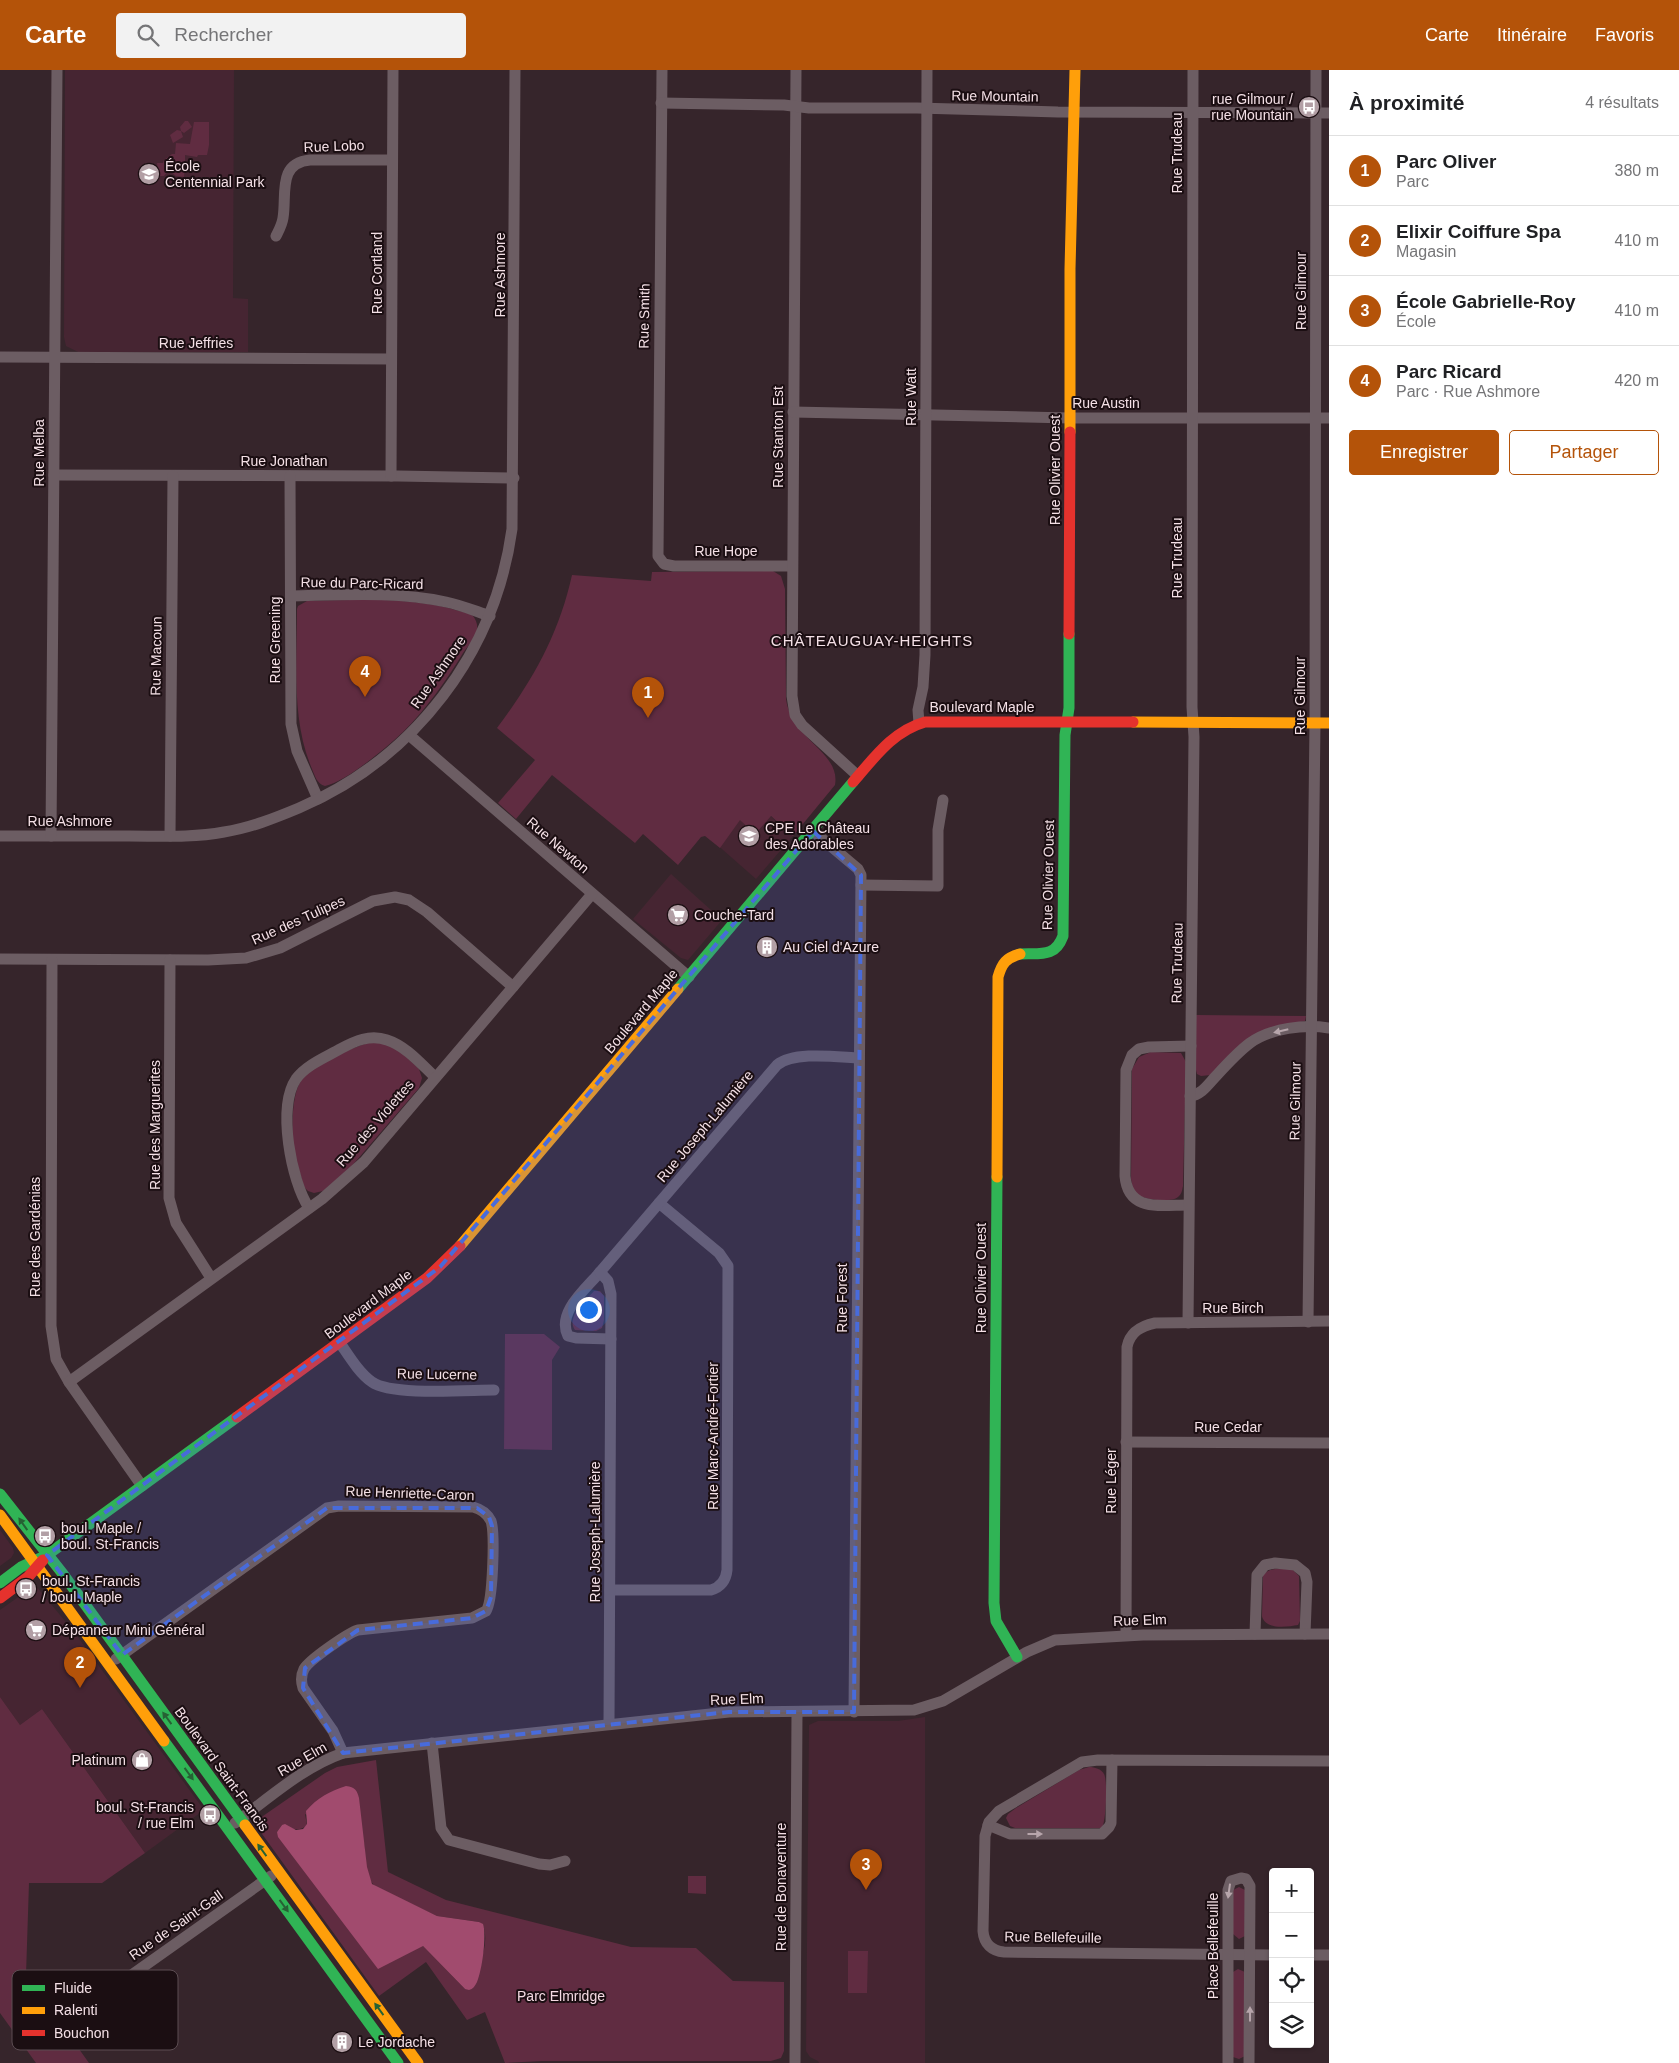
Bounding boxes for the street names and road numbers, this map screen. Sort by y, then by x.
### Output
street label: Rue Mountain [951,87,1039,105]
street label: Rue Trudeau [1169,113,1185,193]
street label: Rue Lobo [303,137,365,155]
street label: Rue Cortland [369,232,385,314]
street label: Rue Ashmore [492,232,508,317]
street label: Rue Gilmour [1293,251,1309,330]
street label: Rue Smith [635,283,653,349]
street label: Rue Jeffries [159,335,233,351]
street label: Rue Watt [903,368,919,426]
street label: Rue Stanton Est [770,386,786,488]
street label: Rue Austin [1072,395,1140,411]
street label: Rue Olivier Ouest [1047,415,1063,525]
street label: Rue Melba [31,419,47,487]
street label: Rue Jonathan [240,453,328,469]
street label: Rue Trudeau [1169,518,1185,598]
street label: Rue Hope [694,543,758,559]
street label: Rue du Parc-Ricard [300,574,424,592]
street label: Rue Greening [267,596,283,684]
street label: Rue Macoun [147,616,165,696]
street label: Rue Ashmore [407,632,469,711]
street label: Rue Gilmour [1292,656,1308,735]
street label: Boulevard Maple [929,699,1035,715]
street label: Rue Ashmore [28,813,113,829]
street label: Rue Newton [524,814,592,876]
street label: Rue Olivier Ouest [1039,820,1057,930]
street label: Rue des Tulipes [249,892,347,948]
street label: Rue Trudeau [1168,922,1186,1004]
street label: Boulevard Maple [601,965,681,1056]
street label: Rue des Marguerites [147,1060,163,1190]
street label: Rue Gilmour [1286,1061,1304,1140]
street label: Rue Joseph-Lalumière [654,1067,757,1185]
street label: Rue des Violettes [333,1076,417,1170]
street label: Rue des Gardénias [27,1177,43,1297]
street label: Rue Olivier Ouest [973,1223,989,1333]
street label: Rue Forest [834,1263,850,1333]
street label: Boulevard Maple [321,1266,415,1342]
street label: Rue Birch [1202,1300,1264,1316]
street label: Rue Marc-André-Fortier [705,1362,721,1510]
street label: Rue Lucerne [397,1365,477,1383]
street label: Rue Cedar [1194,1419,1262,1435]
street label: Rue Léger [1103,1448,1119,1514]
street label: Rue Joseph-Lalumière [587,1461,603,1602]
street label: Rue Henriette-Caron [345,1483,475,1503]
street label: Rue Elm [1113,1611,1167,1629]
street label: Rue Elm [710,1690,764,1708]
street label: Boulevard Saint-Francis [172,1704,272,1834]
street label: Rue Elm [275,1739,329,1779]
street label: Rue de Bonaventure [773,1823,789,1951]
street label: Rue de Saint-Gall [126,1887,226,1963]
street label: Place Bellefeuille [1205,1892,1221,1999]
street label: Rue Bellefeuille [1004,1928,1102,1946]

